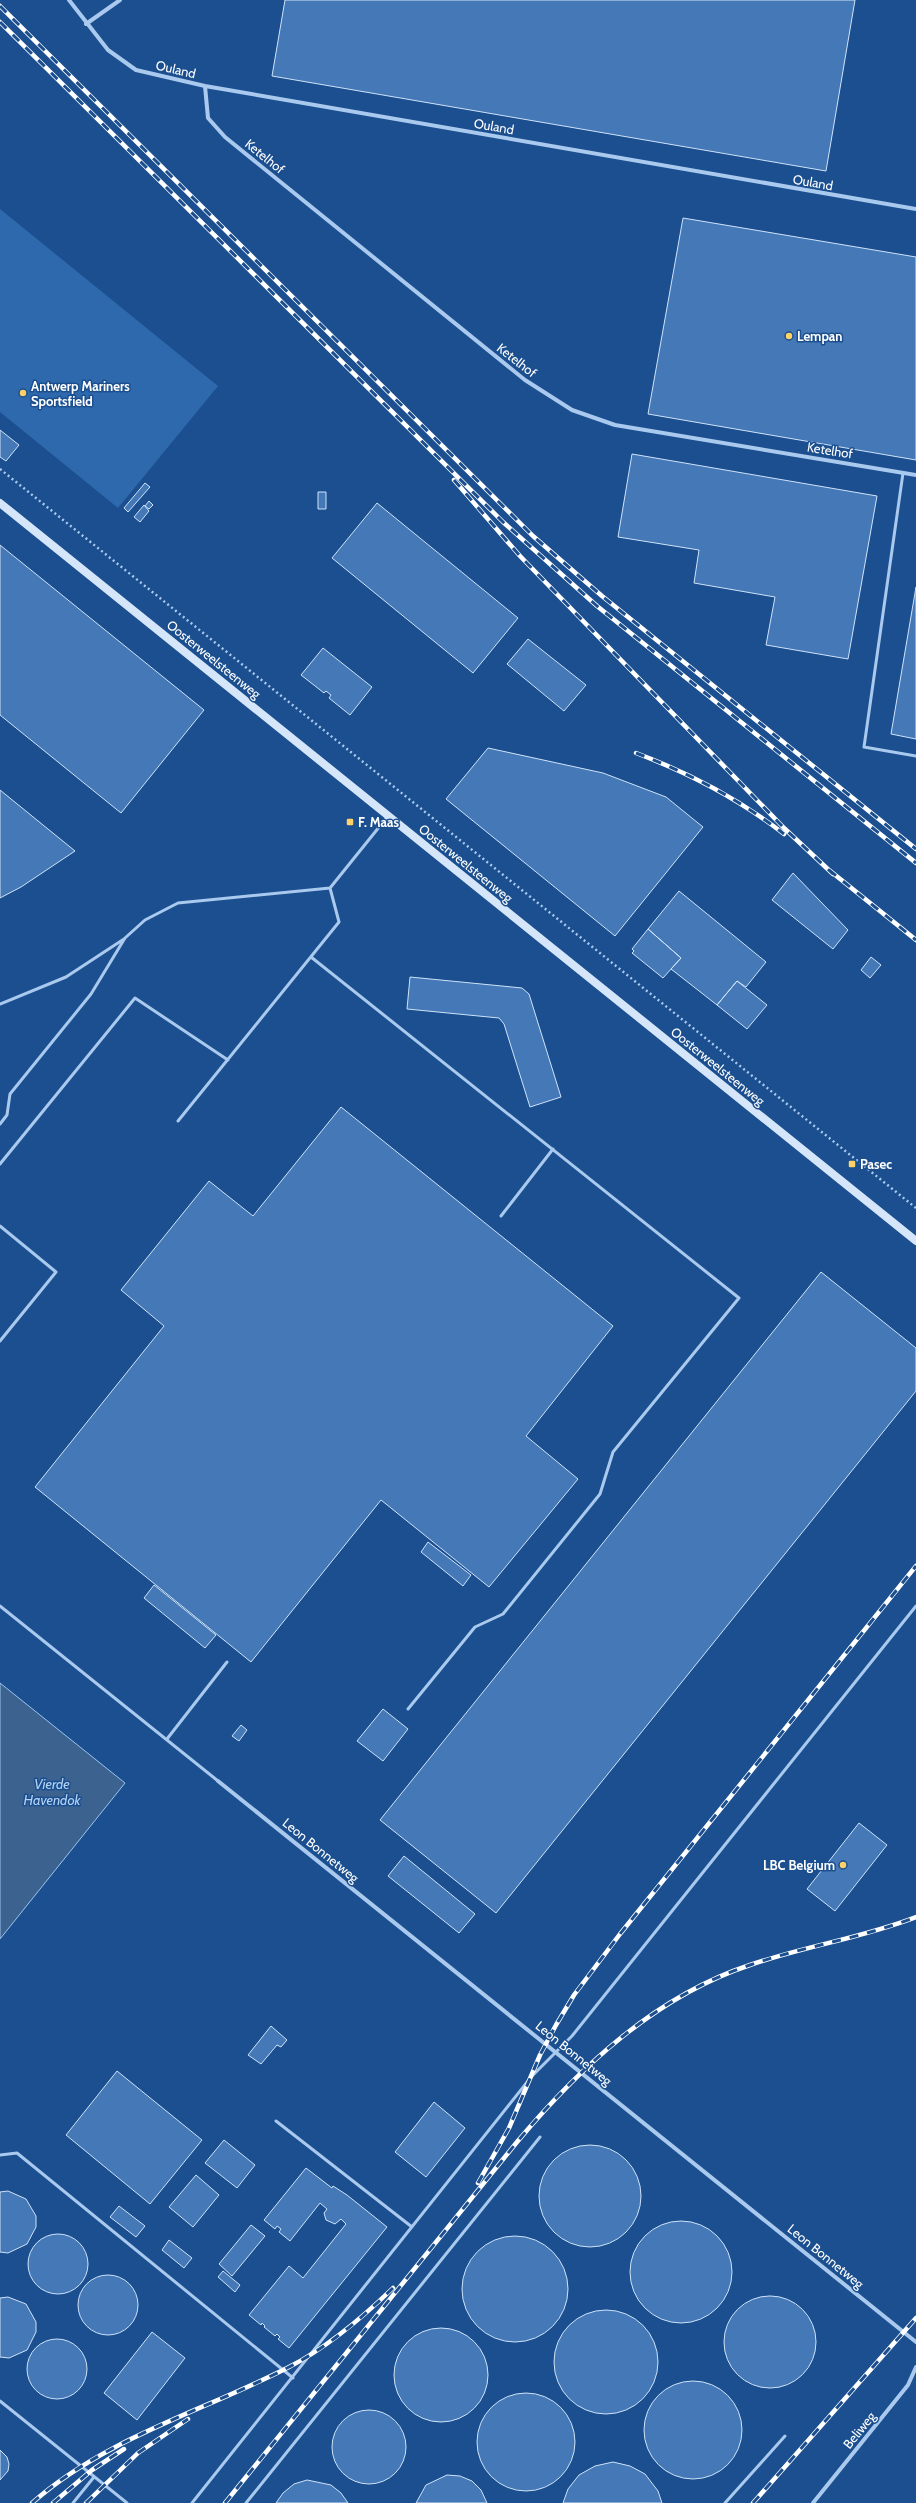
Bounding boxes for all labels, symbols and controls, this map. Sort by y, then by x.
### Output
street label: Ouland [154,57,198,81]
street label: Ouland [473,115,515,137]
street label: Ketelhof [242,135,288,177]
street label: Ouland [792,171,834,193]
place label: Lempan [797,328,843,344]
marker: Lempan [784,331,794,341]
street label: Ketelhof [494,340,541,381]
place label: Antwerp Mariners Sportsfield [31,378,130,409]
marker: Antwerp Mariners Sportsfield [18,388,28,398]
street label: Ketelhof [806,438,855,462]
street label: Oosterweelsteenweg [164,616,265,702]
place label: F. Maas [358,814,400,830]
marker: F. Maas [345,817,355,827]
street label: Oosterweelsteenweg [416,820,517,906]
street label: Oosterweelsteenweg [668,1023,769,1109]
place label: Pasec [860,1156,892,1172]
marker: Pasec [847,1159,857,1169]
water label: Vierde Havendok [23,1775,82,1809]
street label: Leon Bonnetweg [280,1814,363,1886]
place label: LBC Belgium [763,1857,835,1873]
marker: LBC Belgium [838,1860,848,1870]
street label: Leon Bonnetweg [533,2017,616,2089]
street label: Leon Bonnetweg [785,2220,868,2292]
street label: Beliweg [839,2408,879,2452]

